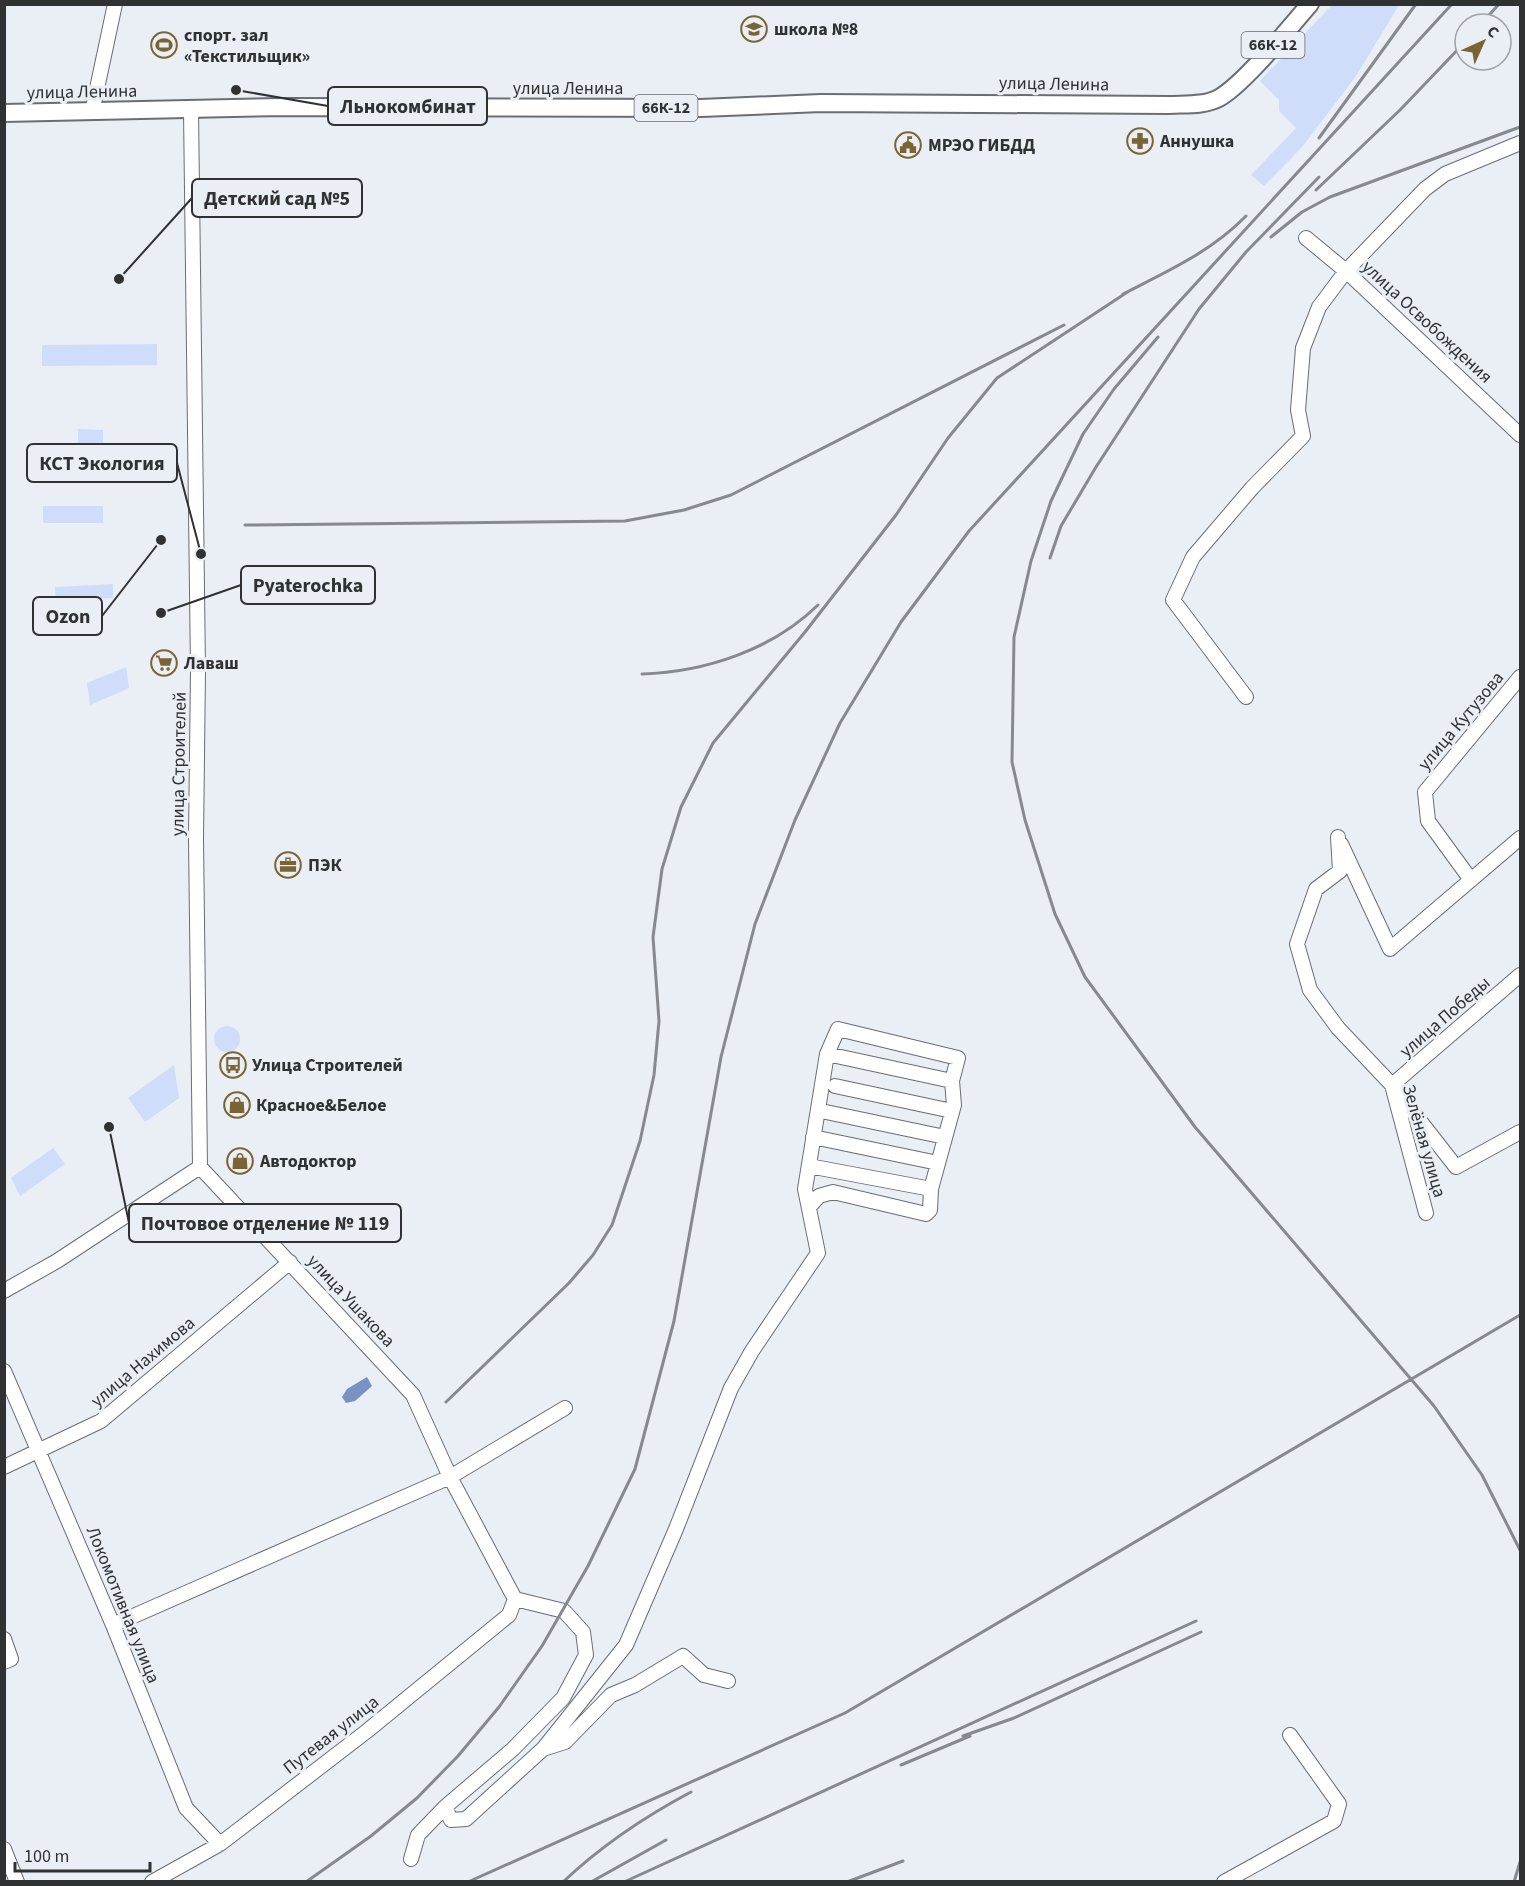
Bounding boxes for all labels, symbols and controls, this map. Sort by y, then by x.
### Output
north arrow [1453,12,1513,72]
school or university icon: школа №8 [739,14,769,44]
place label: школа №8 [774,17,858,42]
text: С [1482,21,1504,43]
place label: спорт. зал «Текстильщик» [184,23,310,69]
sports icon: спорт. зал «Текстильщик» [149,30,179,60]
road number: 66К-12 [1242,32,1304,58]
street label: улица Ленина [999,71,1109,97]
street label: улица Ленина [513,76,623,101]
street label: улица Ленина [27,79,137,105]
callout: Льнокомбинат [328,87,487,125]
text: Льнокомбинат [339,93,476,121]
road number: 66К-12 [634,95,698,121]
pharmacy icon: Аннушка [1125,126,1155,156]
place label: Аннушка [1159,129,1234,154]
public building icon: МРЭО ГИБДД [893,130,923,160]
place label: МРЭО ГИБДД [928,133,1035,158]
callout: Детский сад №5 [192,179,362,217]
text: Детский сад №5 [204,185,350,213]
street label: улица Освобождения [1356,255,1498,389]
callout: КСТ Экология [27,444,177,482]
text: КСТ Экология [39,450,165,478]
callout: Pyaterochka [241,566,375,604]
text: Pyaterochka [253,572,363,600]
callout: Ozon [33,597,102,635]
text: Ozon [46,603,90,631]
supermarket icon: Лаваш [149,648,179,678]
place label: Лаваш [183,651,239,676]
street label: улица Кутузова [1412,666,1510,776]
street label: улица Строителей [165,692,193,836]
office icon: ПЭК [273,850,303,880]
place label: ПЭК [308,853,342,878]
street label: улица Победы [1394,971,1496,1063]
bus stop icon: Улица Строителей [218,1050,248,1080]
place label: Улица Строителей [252,1053,403,1078]
street label: Зелёная улица [1396,1082,1452,1200]
shop icon: Красное&Белое [222,1090,252,1120]
place label: Красное&Белое [256,1093,387,1118]
shop icon: Автодоктор [225,1146,255,1176]
place label: Автодоктор [259,1149,357,1174]
callout: Почтовое отделение № 119 [129,1204,401,1242]
text: Почтовое отделение № 119 [141,1210,389,1238]
street label: улица Ушакова [301,1249,401,1353]
street label: улица Нахимова [85,1311,201,1413]
street label: Локомотивная улица [80,1523,166,1687]
street label: Путевая улица [278,1690,384,1780]
scale bar [15,1835,150,1873]
text: 100 m [24,1844,69,1869]

